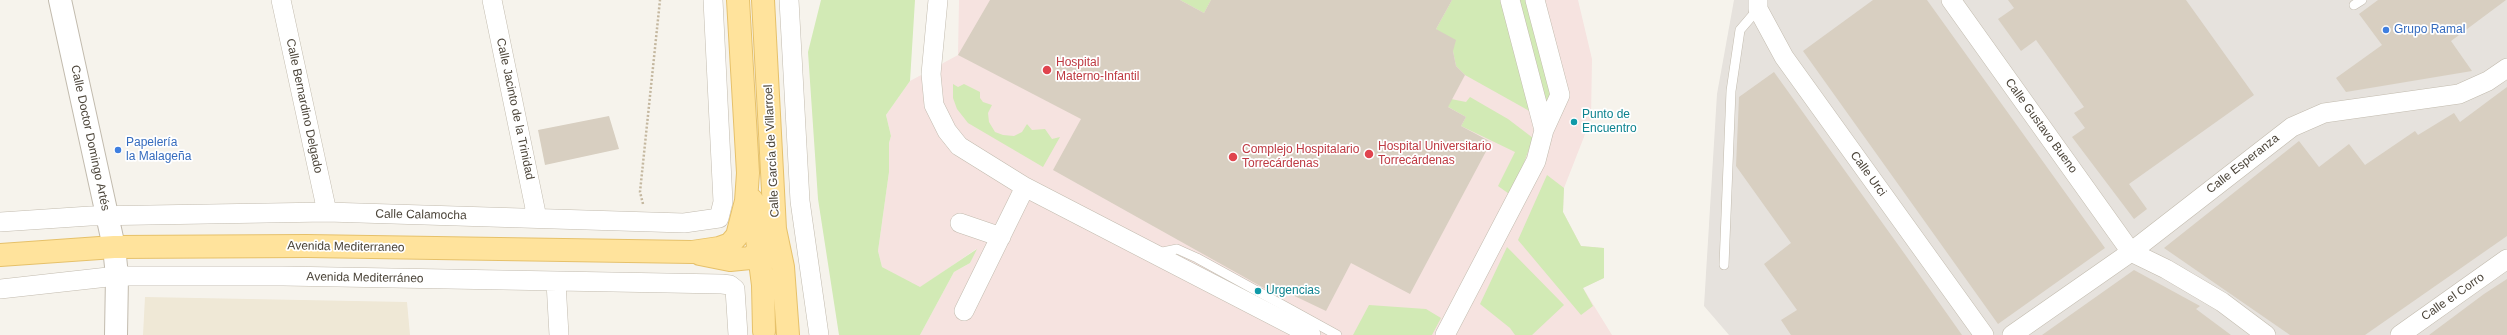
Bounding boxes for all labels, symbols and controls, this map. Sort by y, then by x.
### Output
place label: Grupo Ramal [2394,23,2465,37]
marker: Grupo Ramal [2381,25,2391,35]
street label: Calle Bernardino Delgado [283,37,325,175]
street label: Calle Jacinto de la Trinidad [493,37,537,181]
place label: Hospital Materno-Infantil [1056,56,1139,84]
street label: Calle Doctor Domingo Artés [67,64,113,212]
marker: Hospital Materno-Infantil [1041,64,1053,76]
street label: Calle Gustavo Bueno [2002,76,2080,176]
street label: Calle García de Villarroel [761,84,783,218]
place label: Punto de Encuentro [1582,108,1637,136]
marker: Punto de Encuentro [1569,117,1579,127]
street label: Calle Esperanza [2204,131,2282,197]
place label: Papelería la Malageña [126,136,191,164]
place label: Hospital Universitario Torrecárdenas [1378,140,1491,168]
place label: Complejo Hospitalario Torrecárdenas [1242,143,1359,171]
marker: Papelería la Malageña [113,145,123,155]
marker: Hospital Universitario Torrecárdenas [1363,148,1375,160]
street label: Calle Urci [1847,149,1889,199]
marker: Complejo Hospitalario Torrecárdenas [1227,151,1239,163]
street label: Calle Calamocha [375,207,467,223]
street label: Avenida Mediterraneo [287,239,405,255]
street label: Avenida Mediterráneo [306,270,424,286]
street label: Calle el Corro [2419,270,2487,324]
place label: Urgencias [1266,284,1320,298]
marker: Urgencias [1253,286,1263,296]

